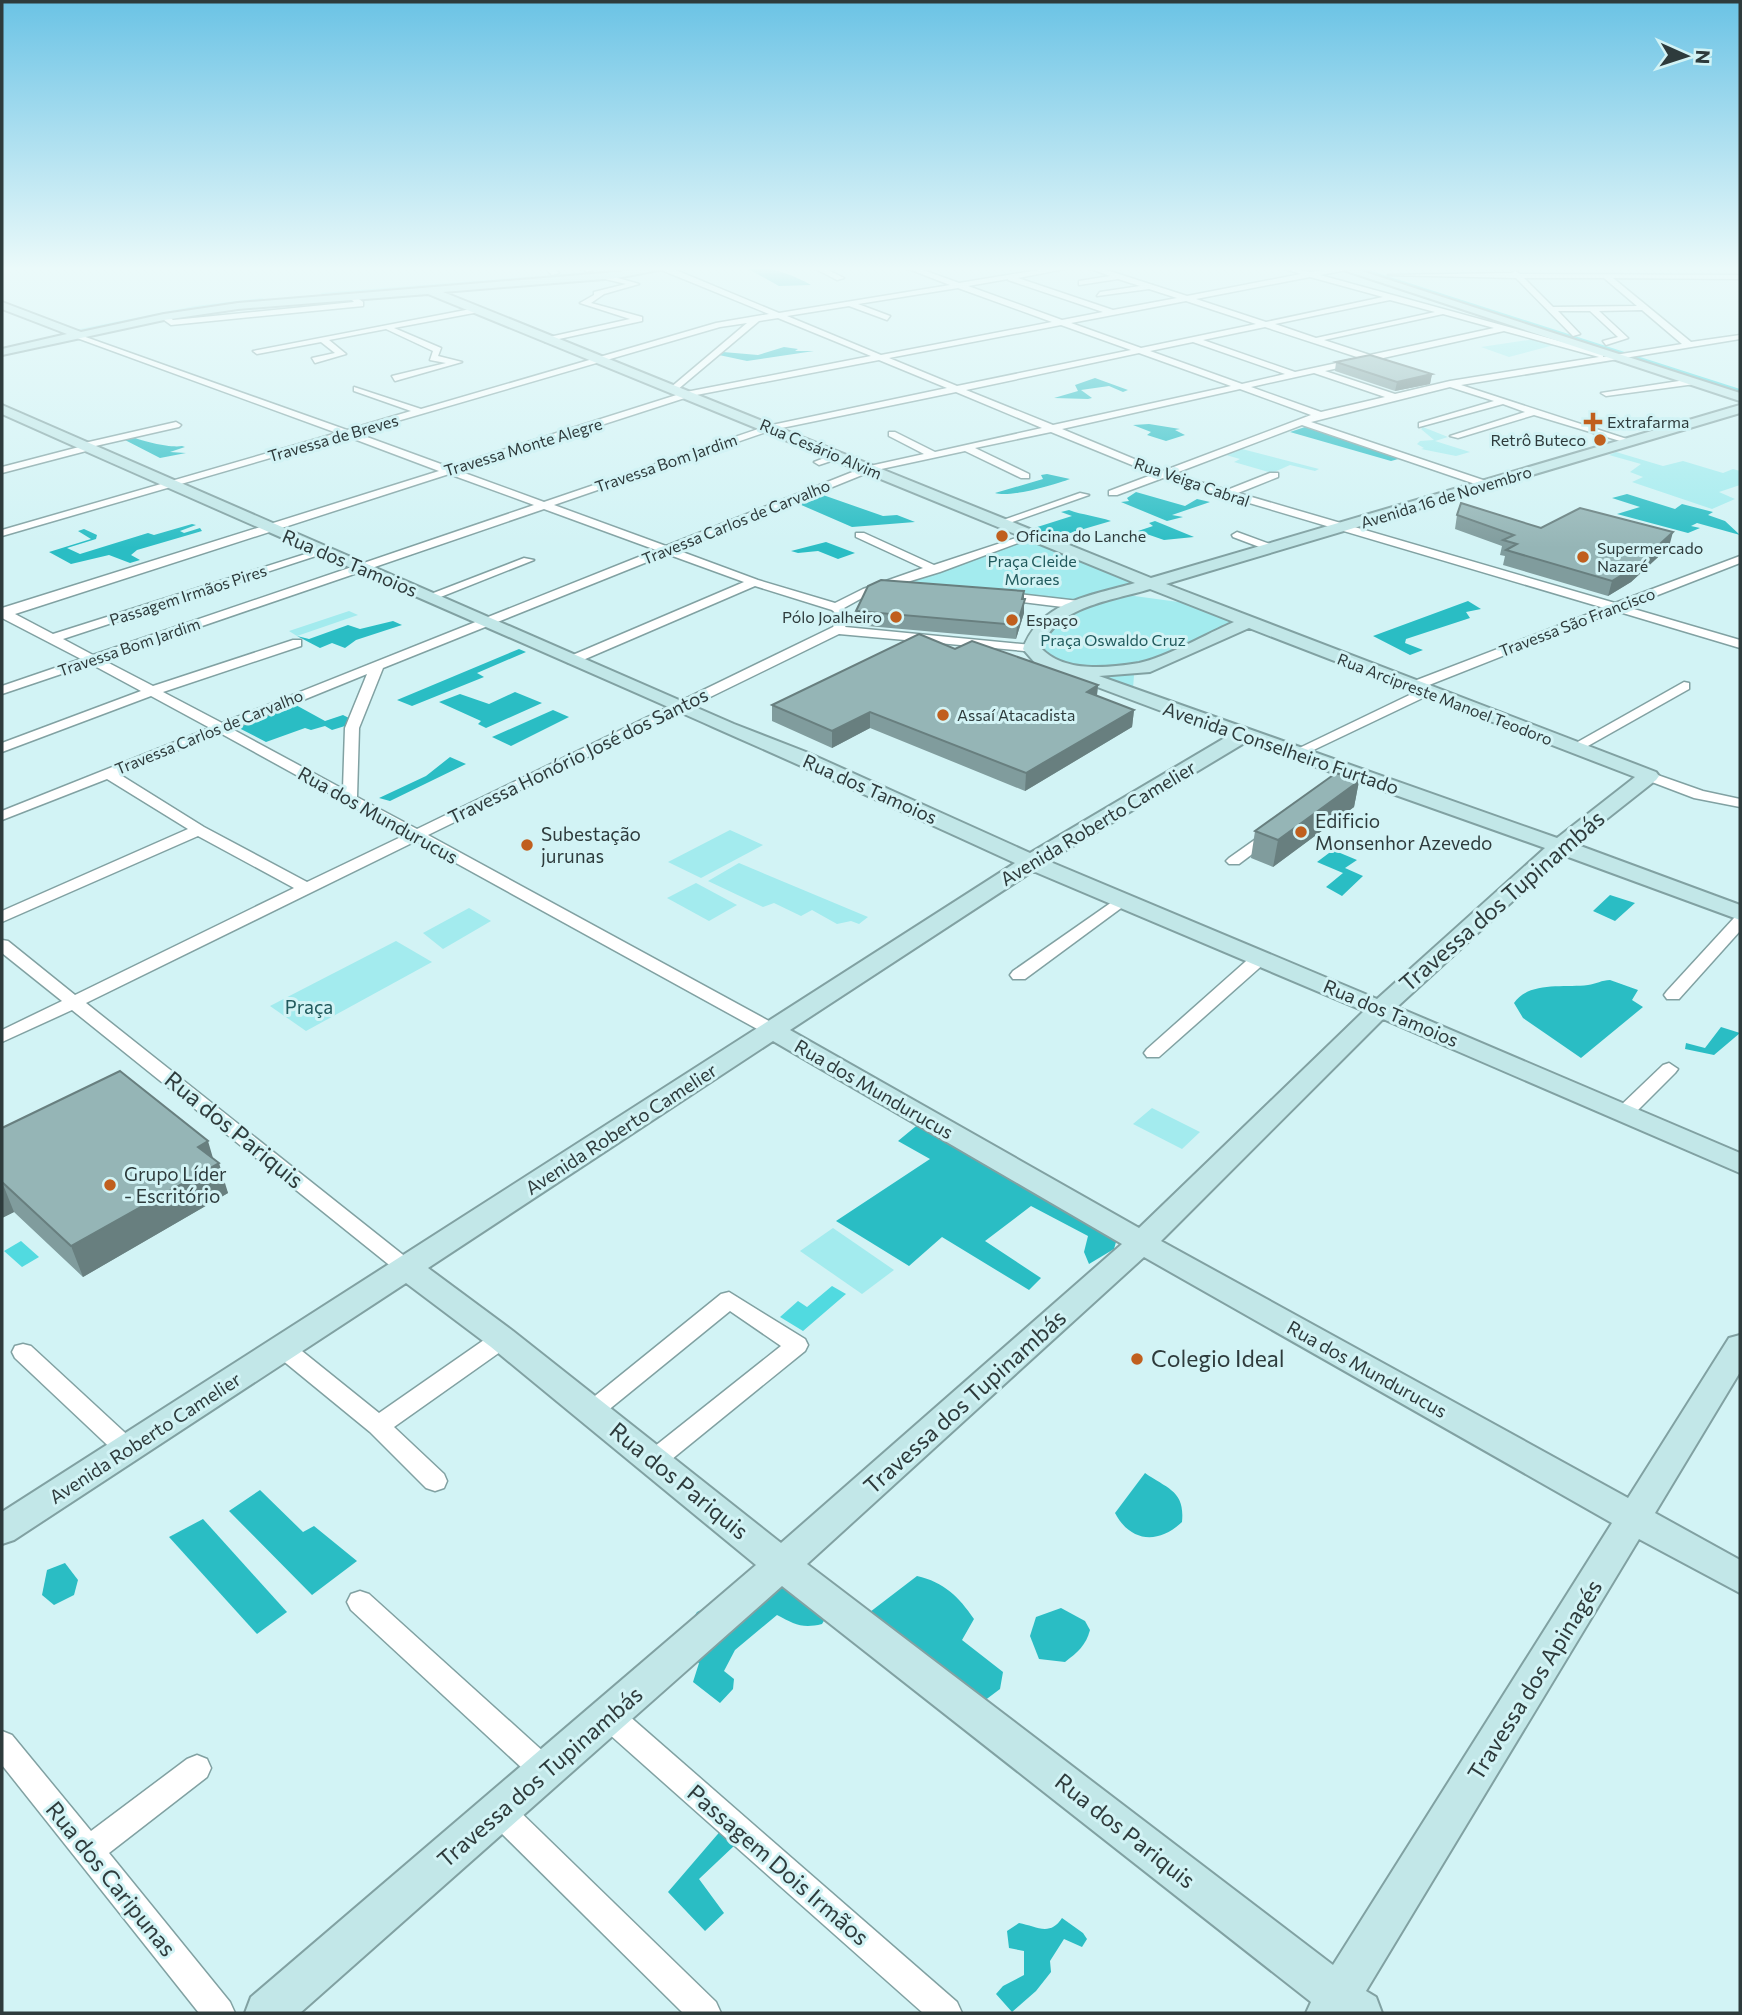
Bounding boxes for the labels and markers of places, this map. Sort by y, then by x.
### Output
place label: Extrafarma [1607,412,1689,431]
marker: Extrafarma [1585,414,1601,430]
place label: Retrô Buteco [1491,430,1586,449]
marker: Retrô Buteco [1592,432,1608,448]
place label: Oficina do Lanche [1016,526,1146,545]
marker: Oficina do Lanche [994,528,1010,544]
place label: Supermercado Nazaré [1597,538,1703,575]
marker: Supermercado Nazaré [1575,549,1591,565]
place label: Pólo Joalheiro [782,607,882,626]
marker: Pólo Joalheiro [888,609,904,625]
place label: Espaço [1026,610,1078,629]
marker: Espaço [1004,612,1020,628]
place label: Assaí Atacadista [957,705,1075,724]
marker: Assaí Atacadista [935,707,951,723]
place label: Edificio Monsenhor Azevedo [1315,809,1492,854]
place label: Subestação jurunas [541,822,641,867]
marker: Edificio Monsenhor Azevedo [1293,824,1309,840]
marker: Subestação jurunas [519,837,535,853]
place label: Grupo Líder - Escritório [124,1162,227,1207]
marker: Grupo Líder - Escritório [102,1177,118,1193]
place label: Colegio Ideal [1151,1344,1285,1372]
marker: Colegio Ideal [1129,1351,1145,1367]

